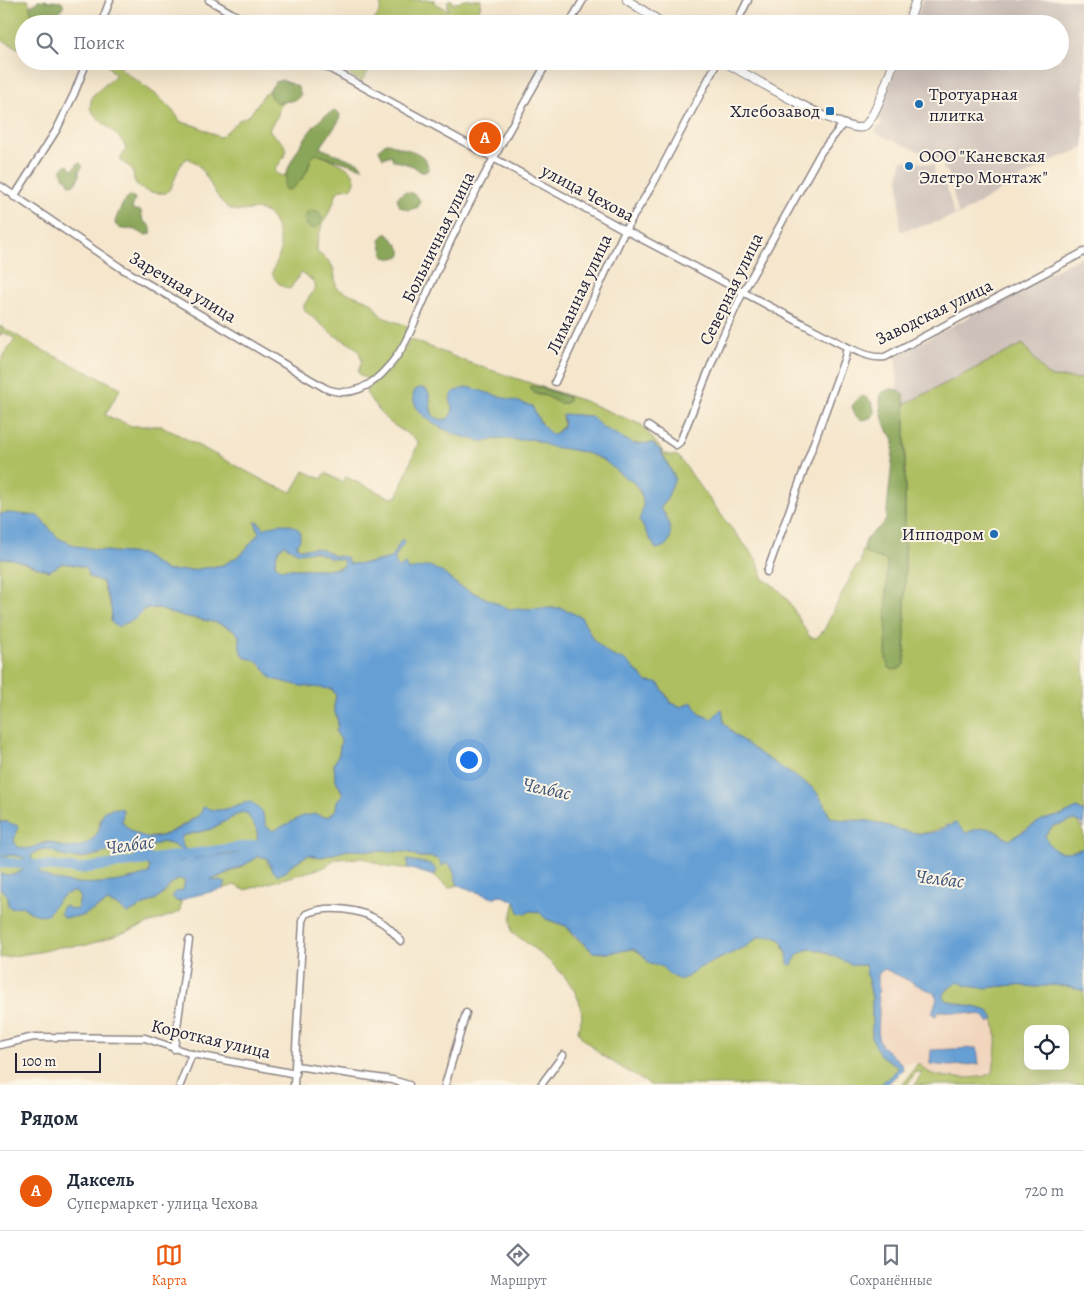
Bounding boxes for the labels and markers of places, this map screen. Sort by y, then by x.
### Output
place label: Тротуарная плитка [929,82,1018,127]
marker: Тротуарная плитка [913,98,925,110]
place label: Хлебозавод [730,99,820,123]
marker: Хлебозавод [824,105,836,117]
pin: A [469,119,501,157]
place label: ООО "Каневская Элетро Монтаж" [919,144,1048,189]
marker: ООО "Каневская Элетро Монтаж" [903,160,915,172]
place label: Ипподром [902,522,984,546]
marker: Ипподром [988,528,1000,540]

